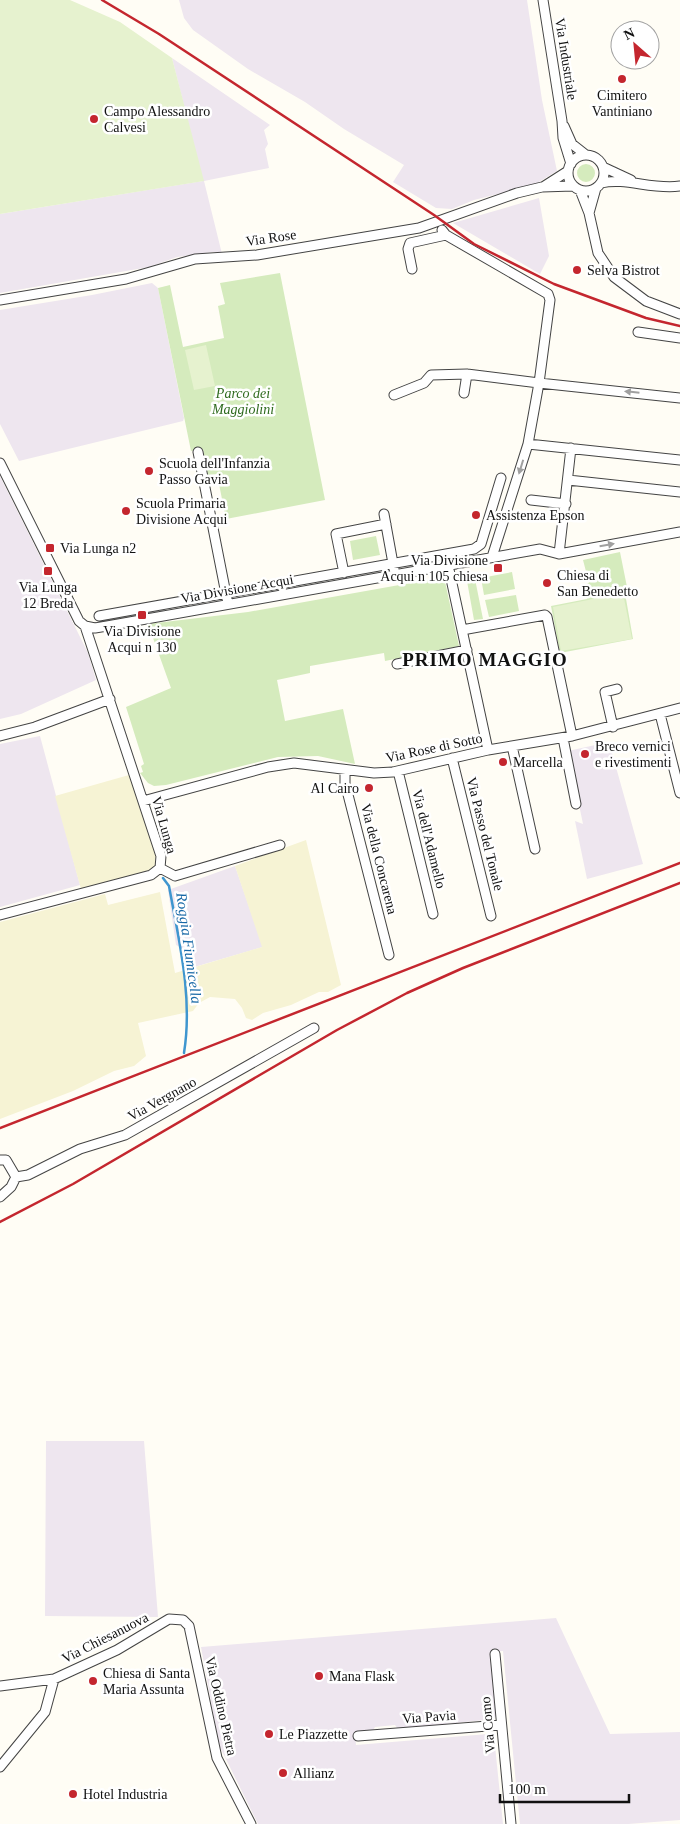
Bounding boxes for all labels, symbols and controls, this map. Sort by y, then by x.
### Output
street label: Via Industriale [552,17,580,101]
north arrow [610,20,660,70]
text: N [621,25,637,43]
marker: Cimitero Vantiniano [616,73,628,85]
place label: Cimitero Vantiniano [592,88,652,119]
place label: Campo Alessandro Calvesi [104,104,210,135]
marker: Campo Alessandro Calvesi [88,113,100,125]
street label: Via Rose [245,227,297,249]
place label: Selva Bistrot [587,263,660,278]
marker: Selva Bistrot [571,264,583,276]
park label: Parco dei Maggiolini [211,386,274,417]
one-way arrow [623,388,639,396]
place label: Scuola dell'Infanzia Passo Gavia [159,456,271,487]
one-way arrow [516,460,524,475]
marker: Scuola dell'Infanzia Passo Gavia [143,465,155,477]
place label: Scuola Primaria Divisione Acqui [136,496,227,527]
marker: Scuola Primaria Divisione Acqui [120,505,132,517]
place label: Assistenza Epson [486,508,584,523]
marker: Assistenza Epson [470,509,482,521]
place label: Via Lunga n2 [60,541,136,556]
one-way arrow [600,541,616,549]
marker: Via Lunga n2 [44,542,56,554]
place label: Via Divisione Acqui n 105 chiesa [380,553,489,584]
marker: Via Divisione Acqui n 105 chiesa [492,562,504,574]
marker: Via Lunga 12 Breda [42,565,54,577]
place label: Chiesa di San Benedetto [557,568,638,599]
street label: Via Divisione Acqui [179,572,295,606]
marker: Chiesa di San Benedetto [541,577,553,589]
place label: Via Lunga 12 Breda [19,580,78,611]
marker: Via Divisione Acqui n 130 [136,609,148,621]
place label: Via Divisione Acqui n 130 [103,624,181,655]
district label: PRIMO MAGGIO [402,649,568,670]
street label: Via Rose di Sotto [384,730,484,766]
place label: Breco vernici e rivestimenti [595,739,672,770]
marker: Breco vernici e rivestimenti [579,748,591,760]
place label: Marcella [513,755,564,770]
marker: Marcella [497,756,509,768]
street label: Via Passo del Tonale [464,776,506,892]
place label: Al Cairo [310,781,359,796]
marker: Al Cairo [363,782,375,794]
street label: Via dell'Adamello [409,788,449,890]
street label: Via Lunga [149,795,180,856]
street label: Via della Concarena [358,802,400,917]
water label: Roggia Fiumicella [173,890,205,1005]
street label: Via Vergnano [125,1074,199,1124]
street label: Via Chiesanuova [59,1609,152,1666]
street label: Via Oddino Pietra [202,1655,240,1758]
place label: Chiesa di Santa Maria Assunta [103,1666,191,1697]
place label: Mana Flask [329,1669,395,1684]
marker: Mana Flask [313,1670,325,1682]
marker: Chiesa di Santa Maria Assunta [87,1675,99,1687]
street label: Via Como [478,1696,498,1754]
street label: Via Pavia [402,1708,457,1726]
place label: Le Piazzette [279,1727,348,1742]
marker: Le Piazzette [263,1728,275,1740]
place label: Allianz [293,1766,334,1781]
marker: Allianz [277,1767,289,1779]
scale bar [500,1772,629,1804]
text: 100 m [508,1781,546,1797]
place label: Hotel Industria [83,1787,168,1802]
marker: Hotel Industria [67,1788,79,1800]

